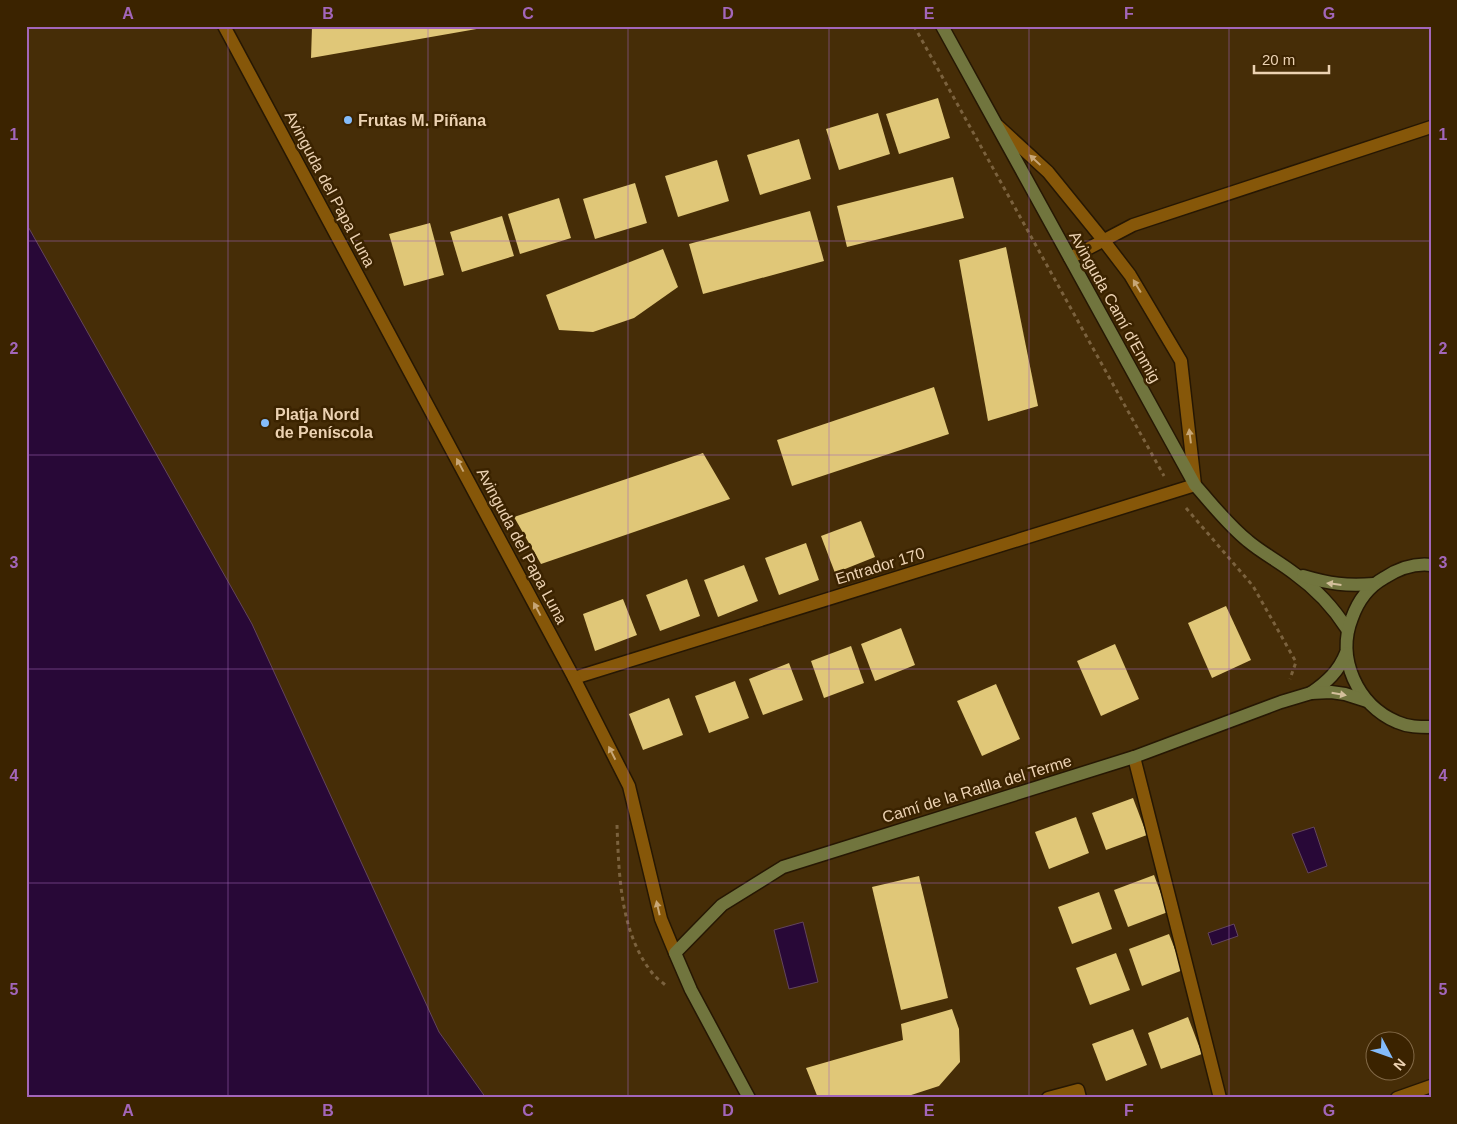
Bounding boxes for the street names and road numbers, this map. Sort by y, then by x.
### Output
street label: Avinguda del Papa Luna [282,108,378,270]
street label: Avinguda Camí d'Enmig [1066,228,1164,386]
street label: Avinguda del Papa Luna [474,465,570,627]
street label: Entrador 170 [833,544,927,588]
street label: Camí de la Ratlla del Terme [880,752,1074,826]

